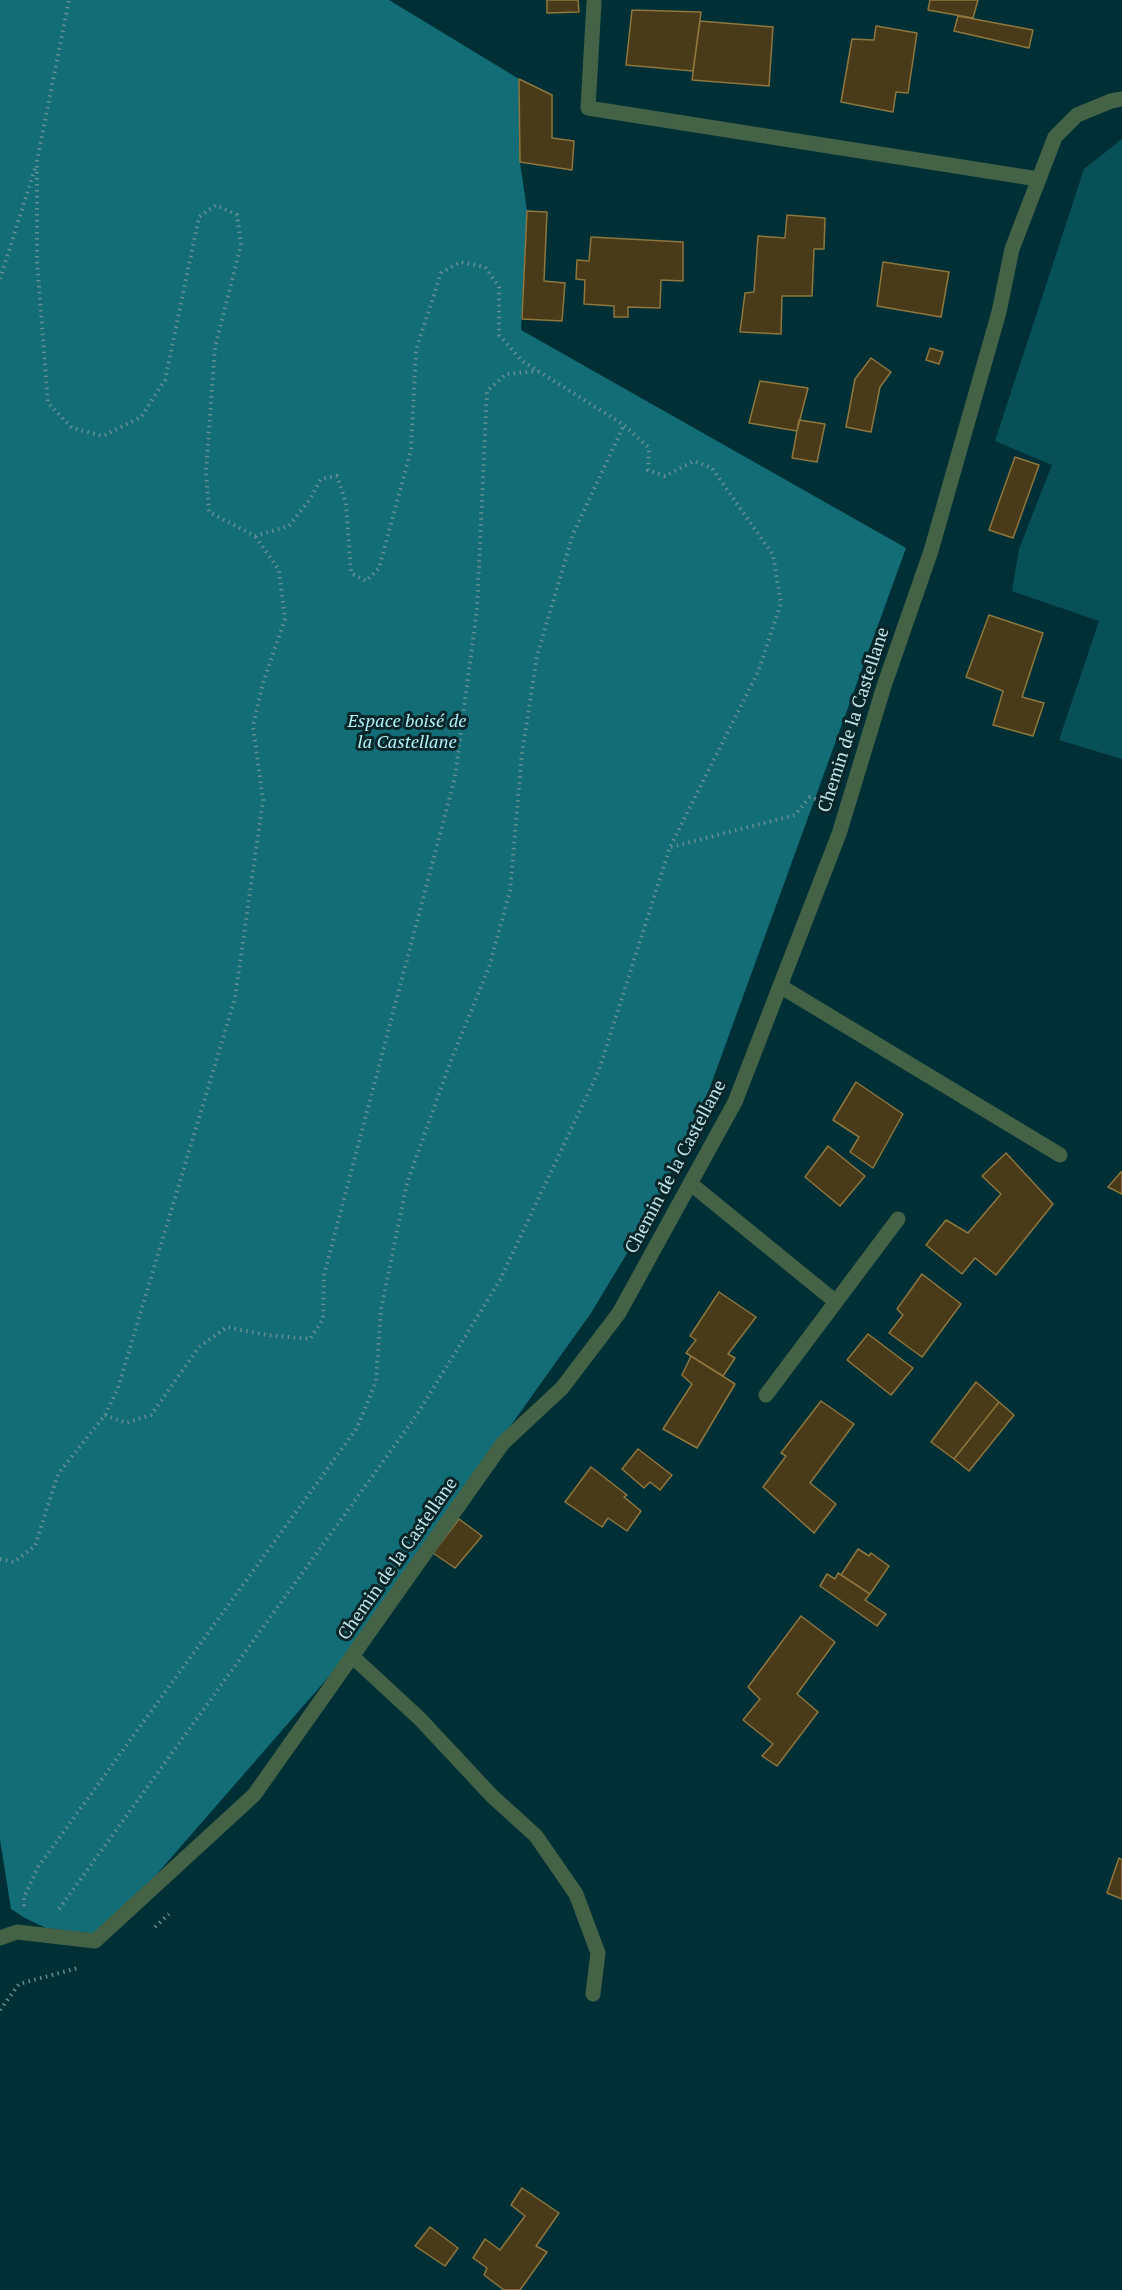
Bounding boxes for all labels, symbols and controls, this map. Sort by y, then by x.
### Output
street label: Chemin de la Castellane [814,625,894,815]
park label: Espace boisé de la Castellane [348,711,466,754]
street label: Chemin de la Castellane [621,1077,731,1257]
street label: Chemin de la Castellane [334,1474,462,1644]

